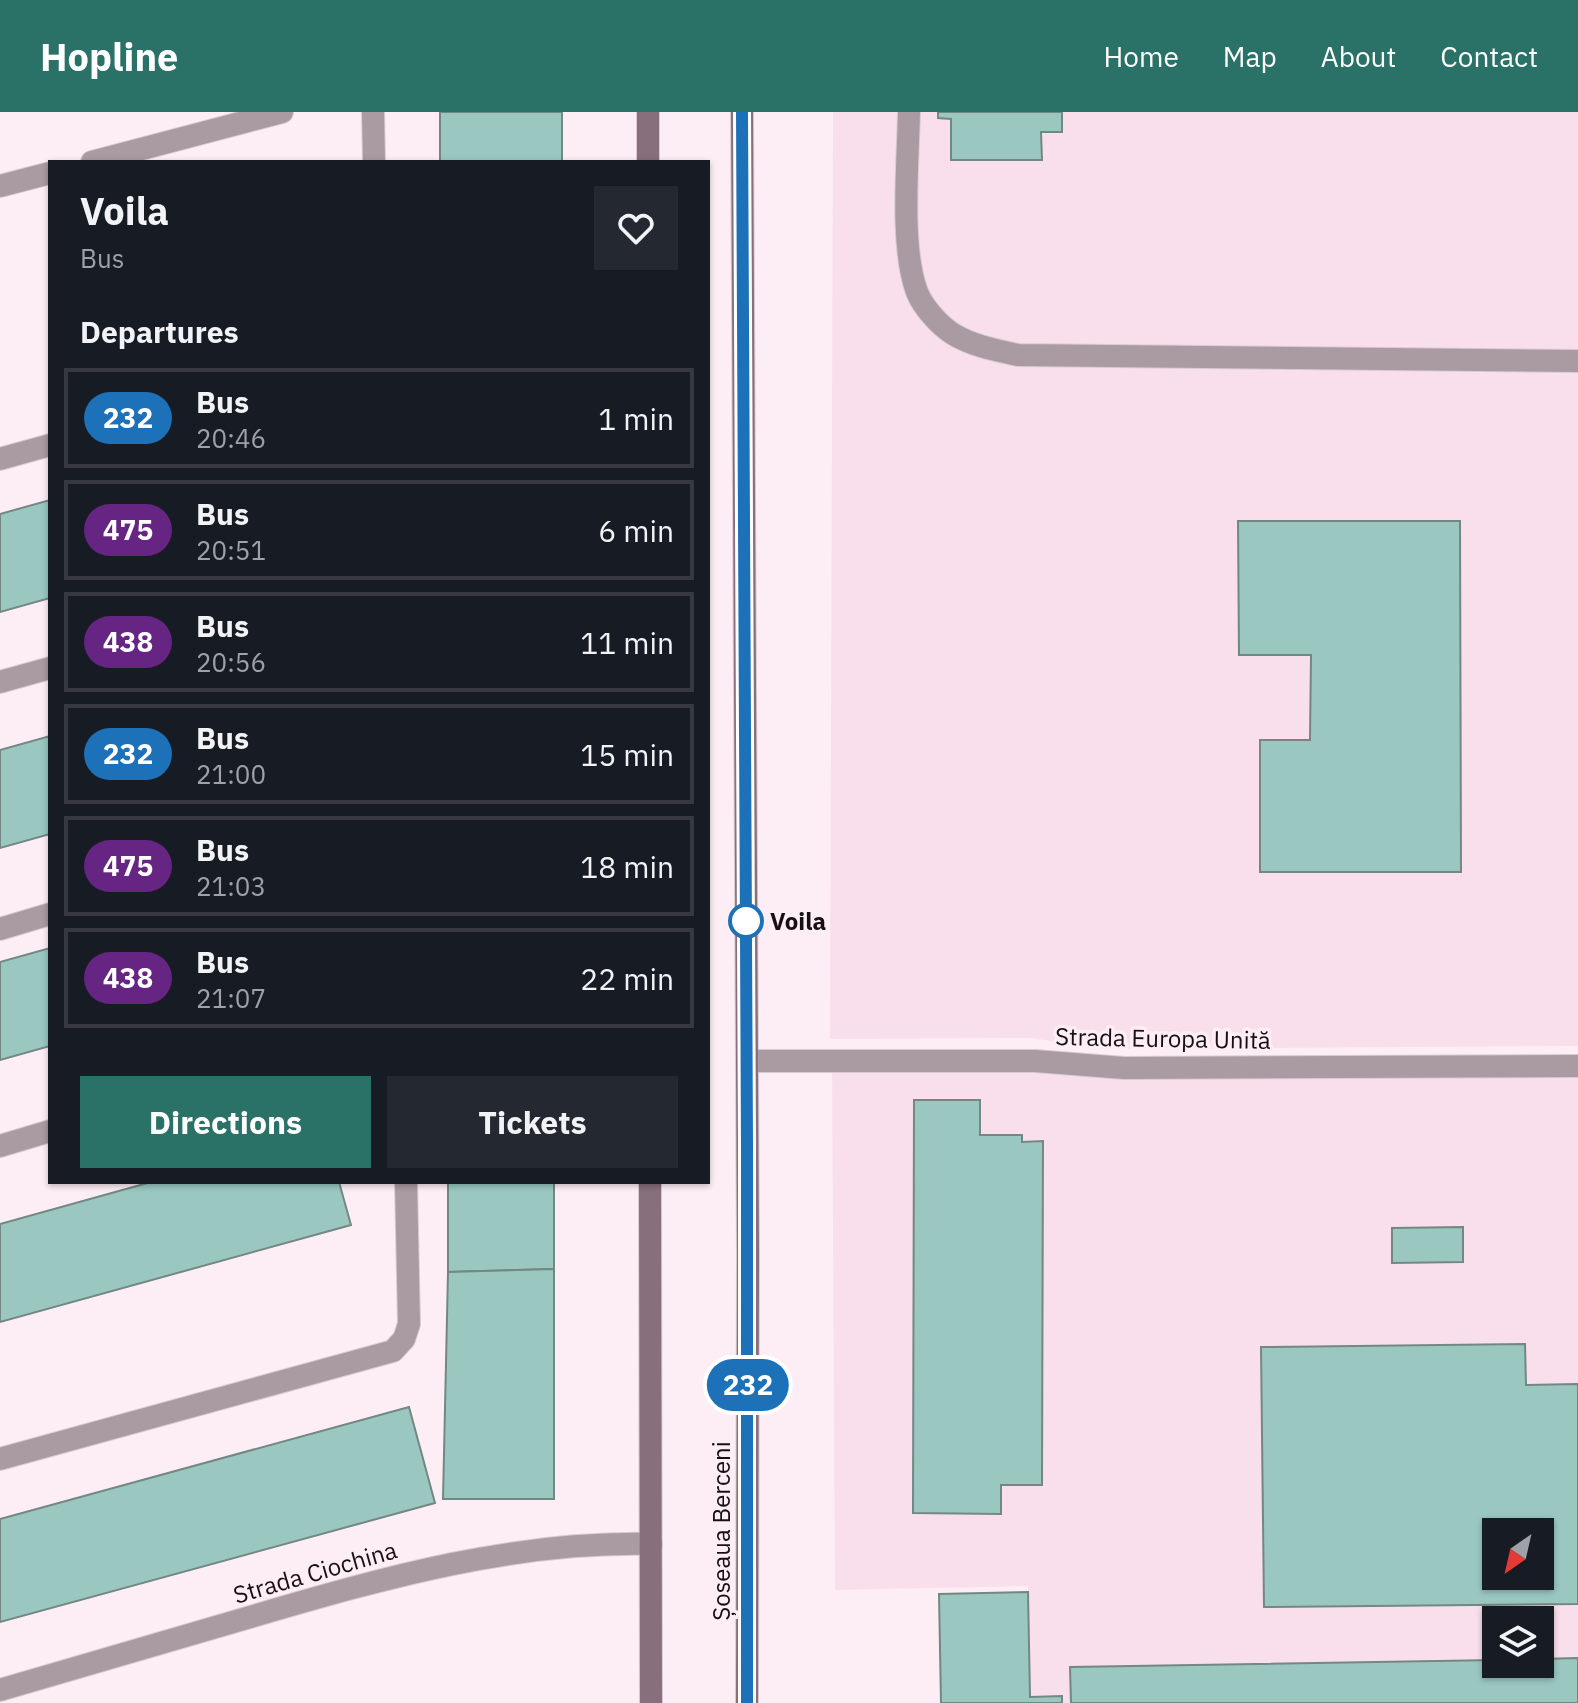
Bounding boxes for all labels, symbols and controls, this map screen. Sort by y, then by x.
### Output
text: Hopline [40,32,178,81]
text: Home [1103,38,1179,75]
text: Map [1223,38,1277,75]
text: About [1321,38,1396,75]
text: Contact [1440,38,1538,75]
text: Voila [80,186,169,235]
button: heart [594,186,678,270]
text: Bus [80,241,124,275]
text: Departures [80,312,239,351]
text: Bus [196,382,249,421]
text: 232 [103,399,153,436]
text: 1 min [598,399,674,438]
text: 20:46 [196,421,266,455]
text: Bus [196,494,249,533]
text: 475 [103,511,153,548]
text: 6 min [598,511,674,550]
text: 20:51 [196,533,266,567]
text: Bus [196,606,249,645]
text: 438 [103,623,153,660]
text: 11 min [580,623,674,662]
text: 20:56 [196,645,266,679]
text: Bus [196,718,249,757]
text: 232 [103,735,153,772]
text: 15 min [580,735,674,774]
text: 21:00 [196,757,266,791]
text: Bus [196,830,249,869]
text: 475 [103,847,153,884]
text: 18 min [580,847,674,886]
text: 21:03 [196,869,266,903]
marker: Voila [729,904,763,938]
place label: Voila [770,905,826,937]
text: Bus [196,942,249,981]
text: 438 [103,959,153,996]
text: 22 min [580,959,674,998]
text: 21:07 [196,981,266,1015]
street label: Strada Europa Unită [1055,1020,1271,1056]
button: Directions [80,1076,371,1168]
button: Tickets [387,1076,678,1168]
line badge: 232 [702,1359,794,1411]
text: 232 [723,1366,773,1403]
street label: Șoseaua Berceni [705,1441,737,1621]
north arrow [1482,1518,1554,1590]
map controls [1482,1518,1554,1678]
street label: Strada Ciochina [229,1533,401,1611]
button: layers [1482,1606,1554,1678]

